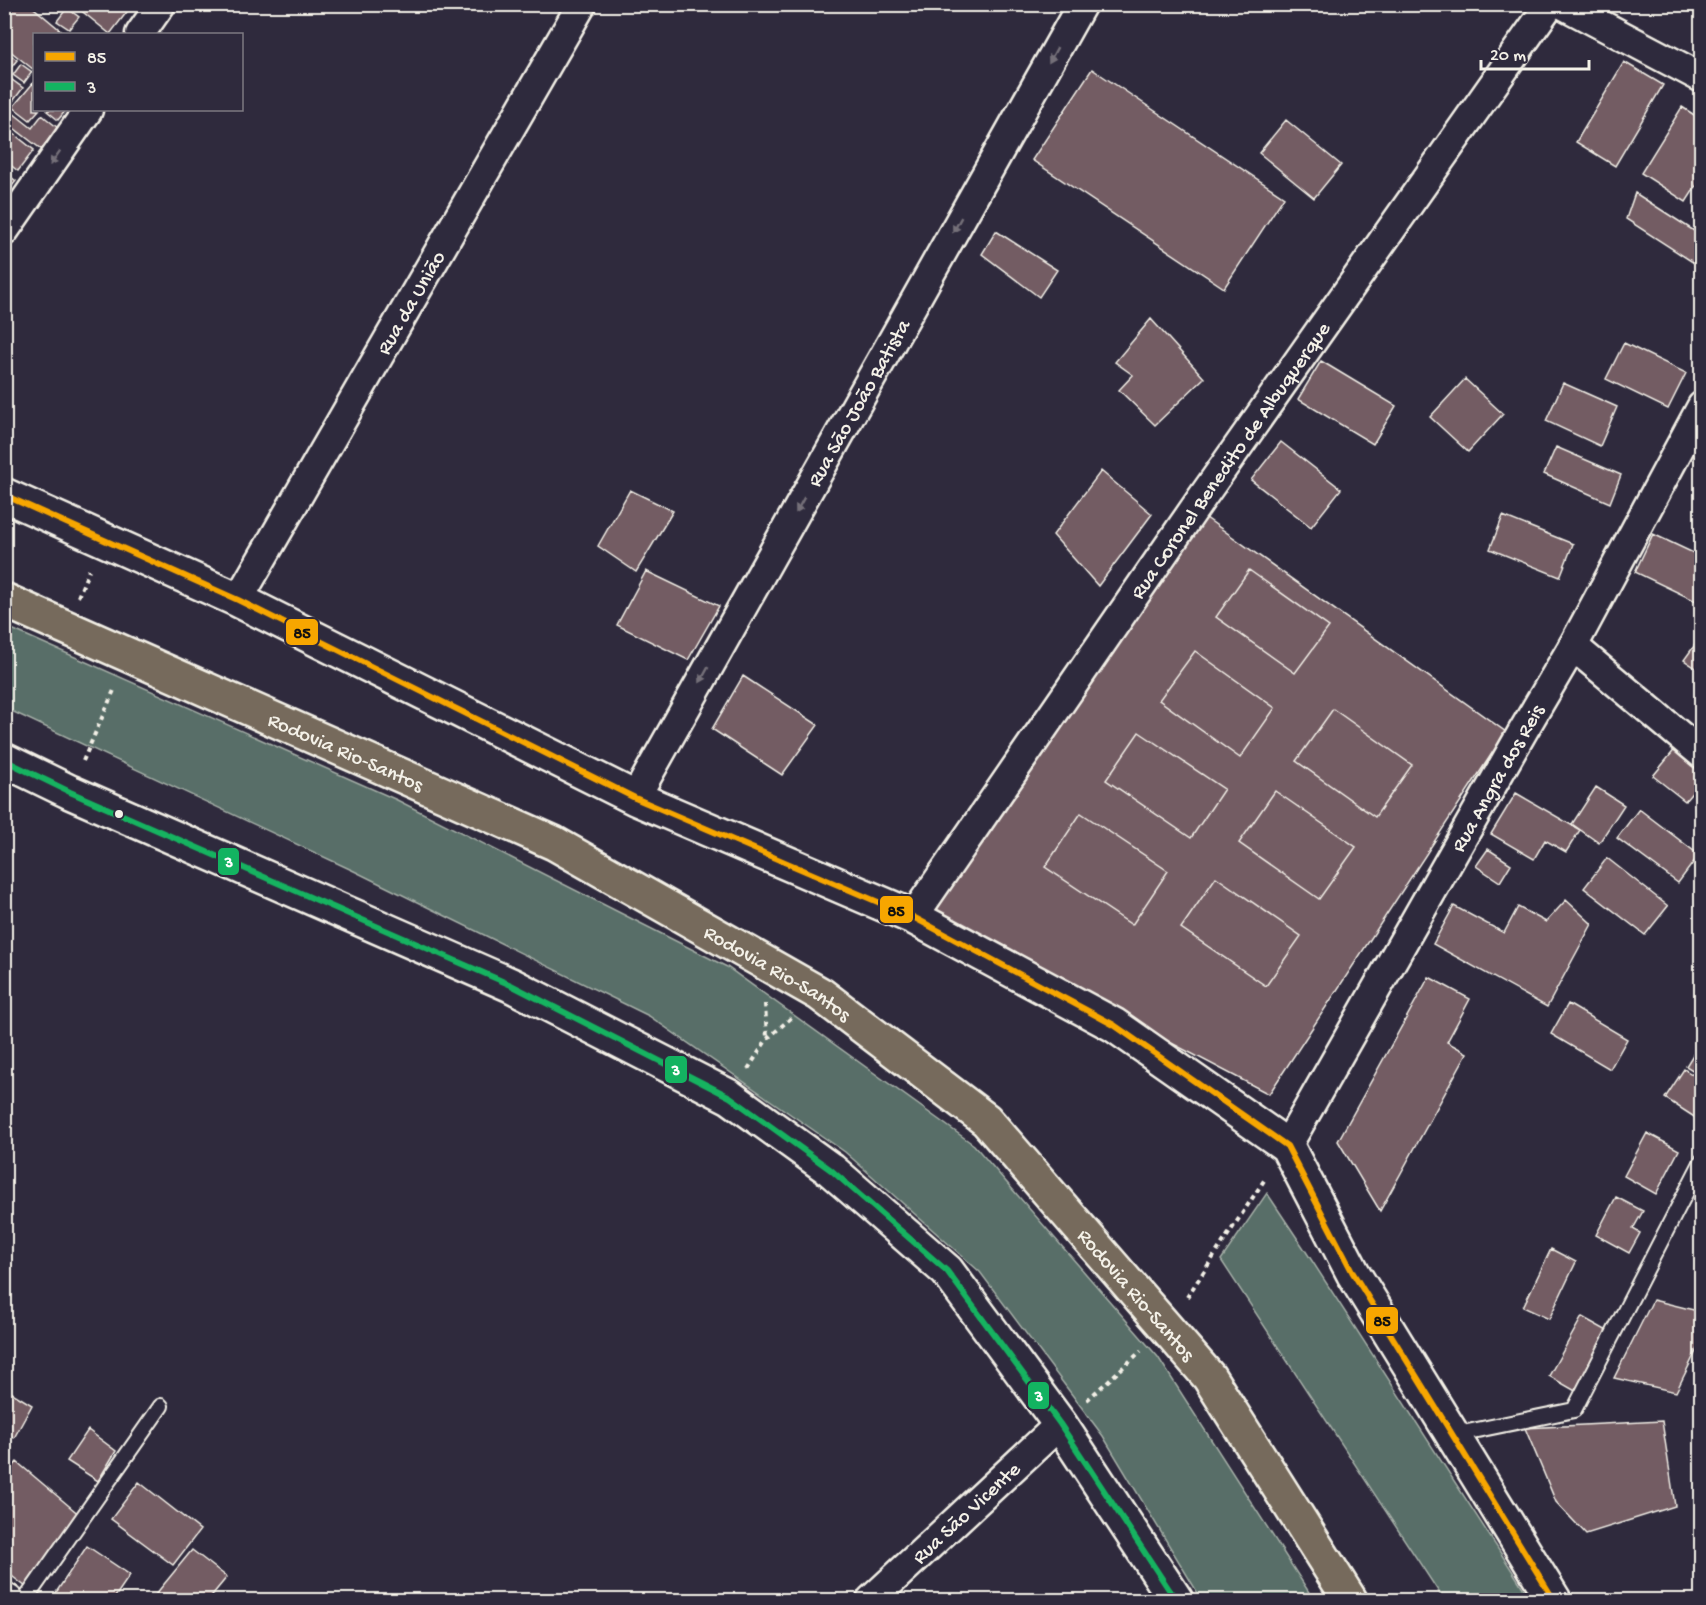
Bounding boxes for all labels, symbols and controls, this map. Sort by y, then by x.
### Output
legend [33,33,243,111]
scale bar [1481,33,1589,71]
text: 20 m [1490,46,1526,67]
one-way arrow [1048,47,1058,64]
text: 85 [87,49,106,70]
text: 3 [86,79,96,100]
one-way arrow [49,149,61,165]
one-way arrow [953,217,963,234]
street label: Rua da União [373,247,453,360]
street label: Rua São João Batista [804,315,918,492]
street label: Rua Coronel Benedito de Albuquerque [1127,317,1338,605]
one-way arrow [795,497,805,514]
line badge: 85 [285,618,319,646]
text: 85 [293,626,311,645]
one-way arrow [699,667,710,683]
street label: Rua Angra dos Reis [1448,700,1552,858]
street label: Rodovia Rio-Santos [263,709,427,800]
unlabelled marker [113,808,125,820]
line badge: 3 [217,847,240,876]
text: 3 [224,855,233,874]
line badge: 85 [879,895,914,924]
text: 85 [887,904,905,923]
street label: Rodovia Rio-Santos [698,922,856,1030]
line badge: 3 [664,1055,688,1084]
text: 3 [671,1063,680,1082]
street label: Rodovia Rio-Santos [1070,1225,1199,1369]
line badge: 85 [1365,1306,1399,1335]
text: 85 [1373,1314,1391,1333]
line badge: 3 [1027,1381,1050,1410]
text: 3 [1034,1389,1043,1408]
street label: Rua São Vicente [909,1458,1028,1571]

